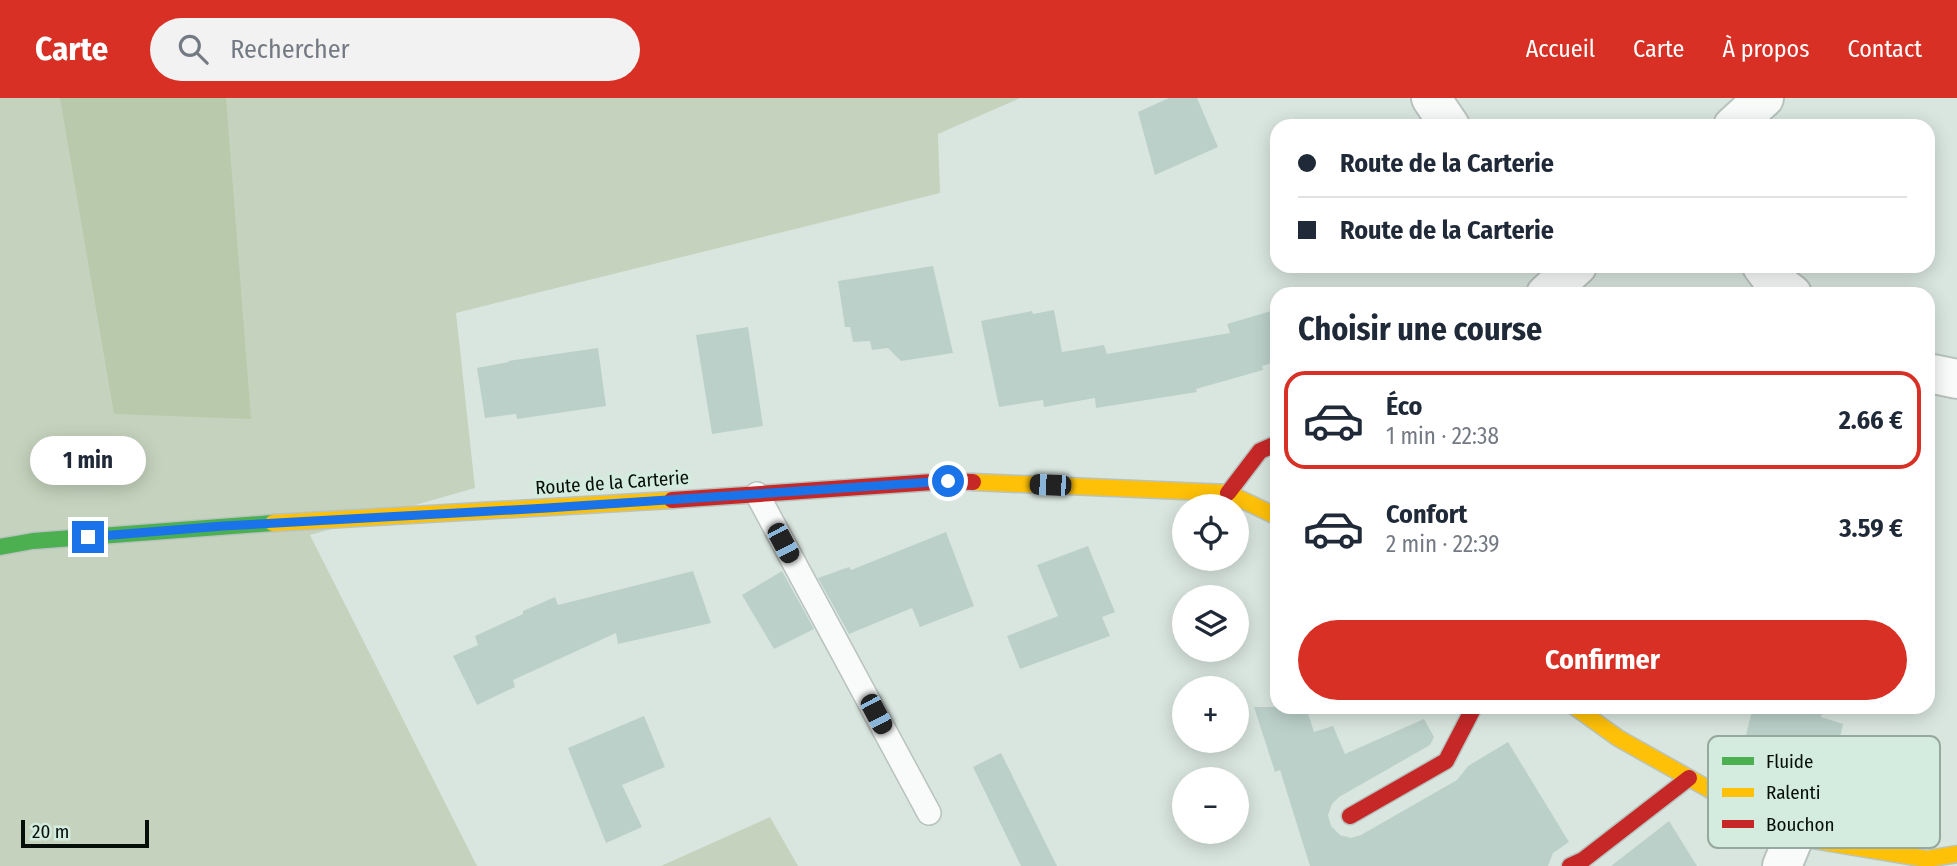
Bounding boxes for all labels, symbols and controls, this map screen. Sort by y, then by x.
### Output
search box [150,18,640,81]
text: Carte [35,29,108,69]
icon: search [174,30,212,68]
text: Rechercher [230,34,350,65]
text: Accueil [1526,35,1595,63]
text: Carte [1633,35,1684,63]
text: À propos [1722,35,1809,63]
text: Contact [1847,35,1922,63]
text: Route de la Carterie [1340,148,1554,179]
text: Route de la Carterie [1340,215,1554,246]
text: Choisir une course [1298,310,1542,348]
icon: car [1302,389,1365,452]
text: Éco [1386,391,1423,422]
text: 2.66 € [1839,405,1903,436]
text: 1 min · 22:38 [1386,422,1499,450]
callout: 1 min [30,436,146,484]
text: 1 min [63,446,113,474]
route start [932,465,964,497]
street label: Route de la Carterie [534,466,690,499]
car [1029,474,1072,496]
map controls [1172,494,1249,844]
button: locate [1172,494,1249,571]
icon: car [1302,497,1365,560]
text: Confort [1386,499,1467,530]
text: 3.59 € [1839,513,1903,544]
car [764,520,803,566]
route end [72,521,104,553]
text: 2 min · 22:39 [1386,530,1500,558]
button: layers [1172,585,1249,662]
button: Confirmer [1298,620,1907,700]
button: + [1172,676,1249,753]
car [857,691,896,737]
legend [1708,736,1940,848]
text: Fluide [1766,750,1813,773]
button: − [1172,767,1249,844]
text: Ralenti [1766,781,1821,804]
text: Bouchon [1766,813,1834,836]
scale bar [21,817,149,849]
text: 20 m [32,820,69,843]

